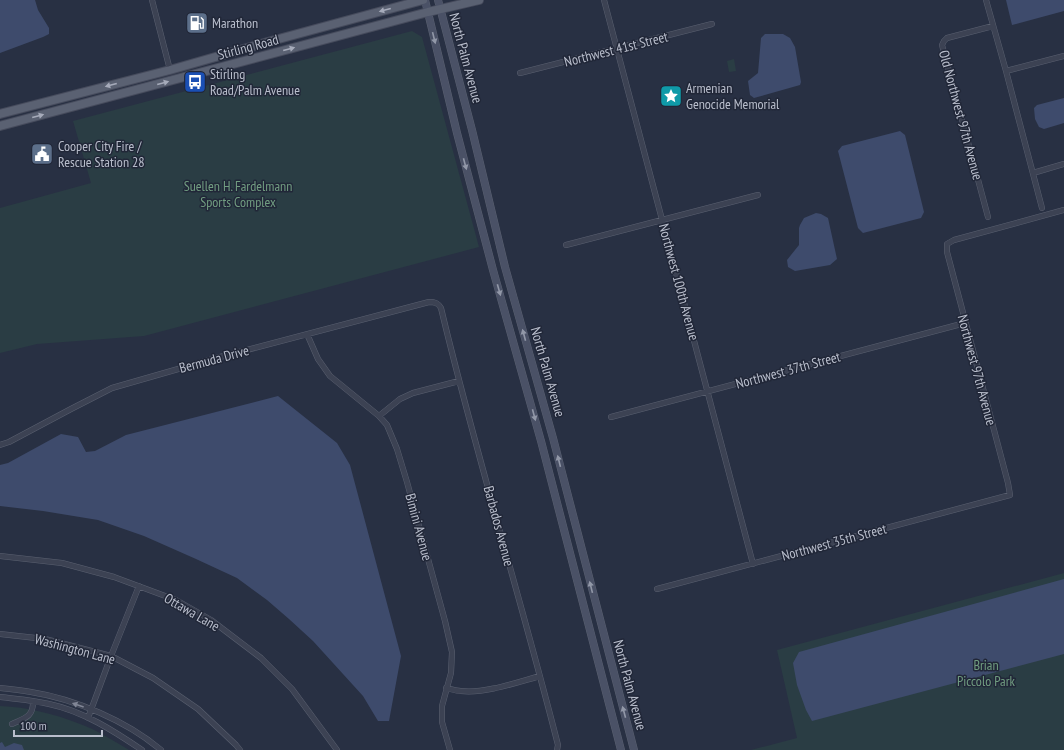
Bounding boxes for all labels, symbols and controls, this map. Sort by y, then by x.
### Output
one-way arrow [379,7,391,13]
fuel station icon: Marathon [184,10,210,36]
street label: North Palm Avenue [445,11,487,105]
place label: Marathon [212,14,258,32]
street label: Northwest 41st Street [562,27,670,71]
street label: Stirling Road [216,30,280,64]
one-way arrow [431,32,437,44]
one-way arrow [283,46,295,52]
street label: Old Northwest 97th Avenue [935,48,987,182]
place label: Stirling Road/Palm Avenue [210,65,300,99]
bus stop icon: Stirling Road/Palm Avenue [182,69,208,95]
one-way arrow [157,79,170,85]
place label: Armenian Genocide Memorial [686,79,780,113]
one-way arrow [105,82,117,88]
place icon: Armenian Genocide Memorial [658,83,684,109]
one-way arrow [32,112,44,118]
place label: Cooper City Fire / Rescue Station 28 [58,137,145,171]
public building icon: Cooper City Fire / Rescue Station 28 [29,141,55,167]
one-way arrow [462,158,468,170]
park label: Suellen H. Fardelmann Sports Complex [184,177,292,211]
street label: Northwest 100th Avenue [655,222,703,343]
one-way arrow [496,284,502,296]
street label: Northwest 97th Avenue [954,313,1000,427]
street label: North Palm Avenue [527,325,569,419]
one-way arrow [521,329,527,341]
street label: Bermuda Drive [177,341,251,377]
street label: Northwest 37th Street [734,347,842,393]
one-way arrow [531,409,537,421]
one-way arrow [555,454,561,467]
street label: Barbados Avenue [480,484,518,568]
street label: Bimini Avenue [401,491,437,563]
street label: Northwest 35th Street [780,519,889,565]
one-way arrow [588,580,594,592]
street label: Ottawa Lane [161,589,223,635]
street label: Washington Lane [33,630,117,668]
street label: North Palm Avenue [609,638,651,732]
park label: Brian Piccolo Park [957,656,1016,690]
one-way arrow [72,701,84,707]
one-way arrow [621,706,627,718]
scale bar [14,712,102,738]
text: 100 m [20,718,47,733]

